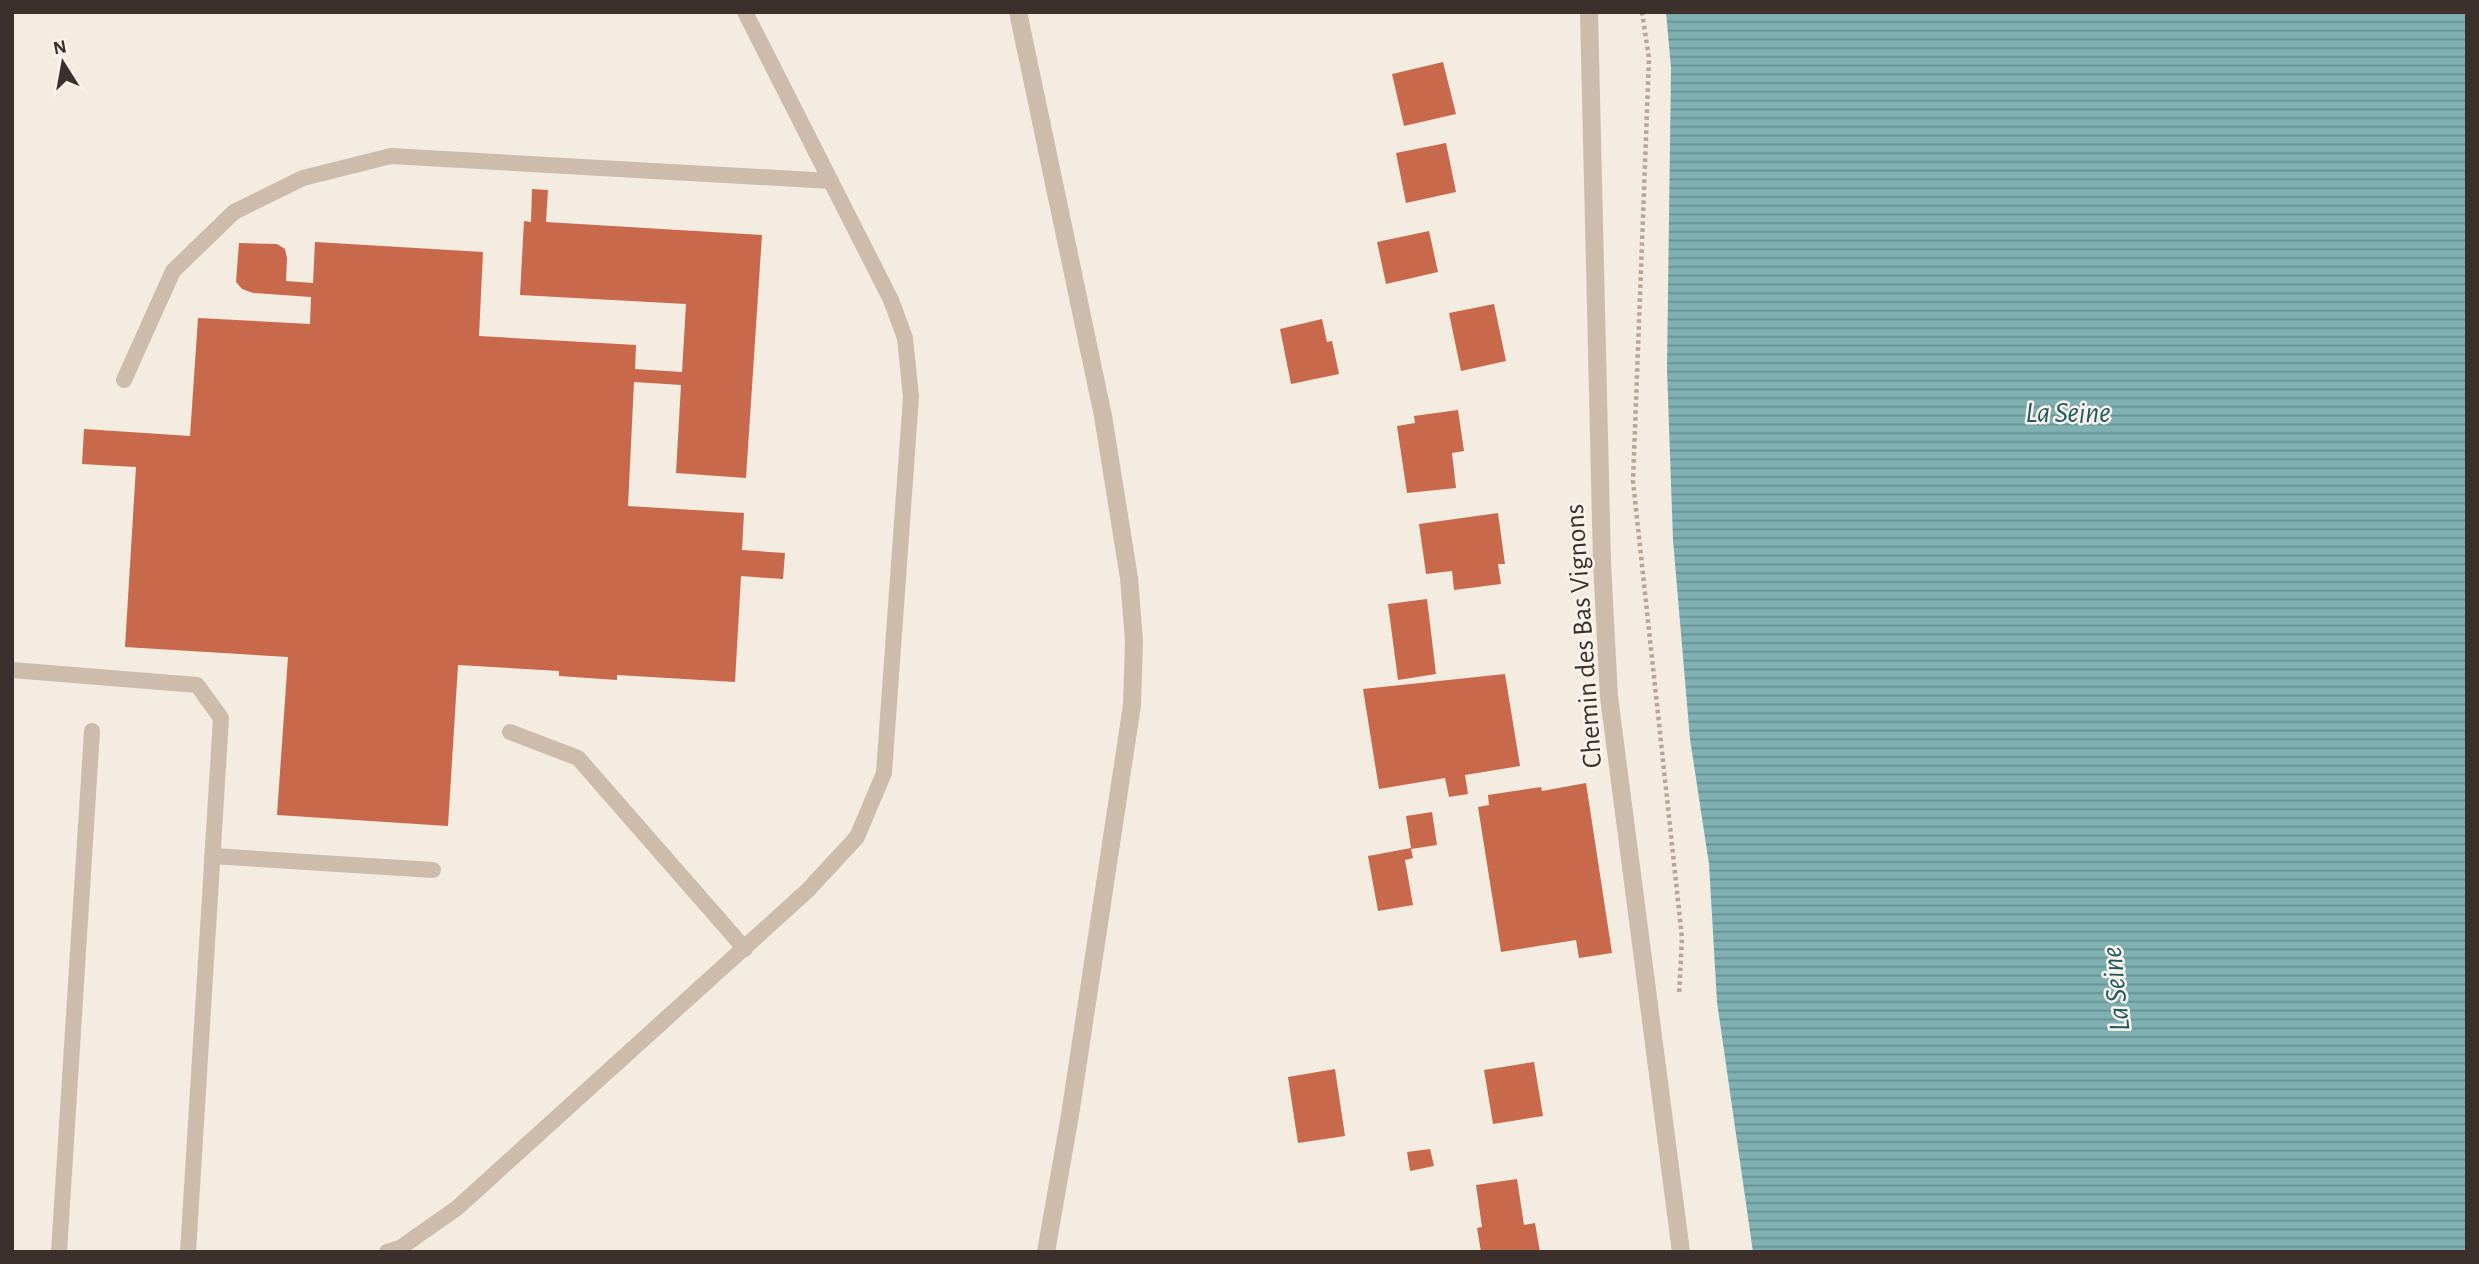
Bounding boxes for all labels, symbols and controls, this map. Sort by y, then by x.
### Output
north arrow [28,28,98,98]
text: N [52,37,68,58]
water label: La Seine [2025,398,2111,428]
street label: Chemin des Bas Vignons [1561,503,1607,769]
water label: La Seine [2097,945,2135,1033]

